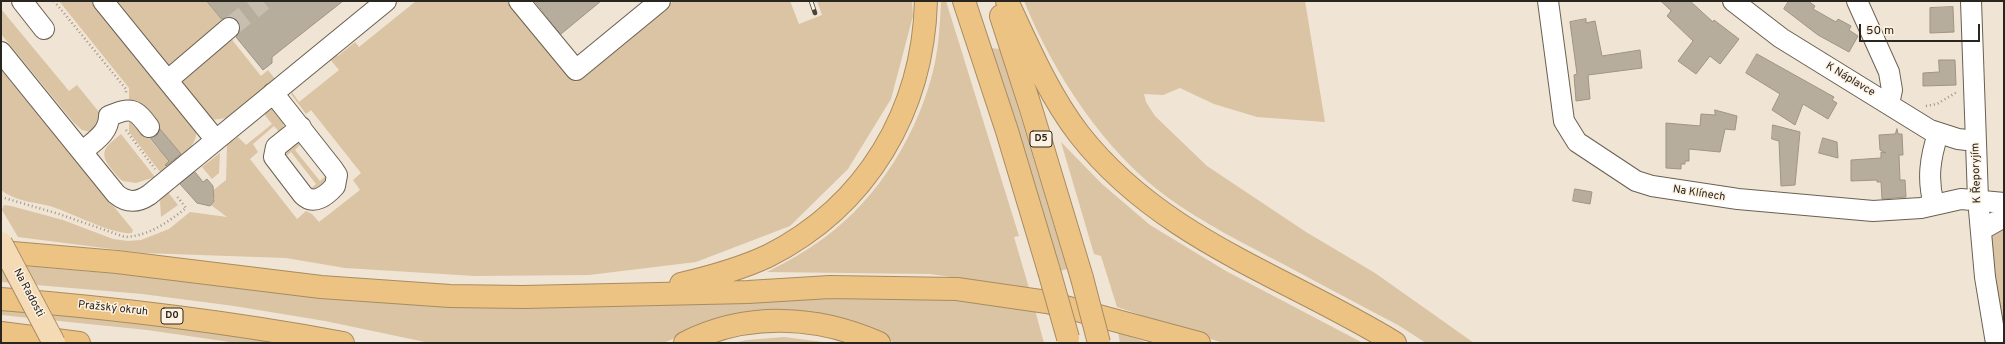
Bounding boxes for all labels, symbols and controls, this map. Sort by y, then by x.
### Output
scale bar [1861,16,1982,42]
text: 50 m [1866,23,1894,39]
street label: K Náplavce [1823,60,1877,100]
road number: D5 [1030,131,1052,147]
street label: K Řeporyjím [1969,143,1985,203]
street label: Na Klínech [1672,183,1726,205]
street label: Na Radosti [10,267,46,319]
street label: Pražský okruh [77,299,149,319]
road number: D0 [161,308,183,324]

